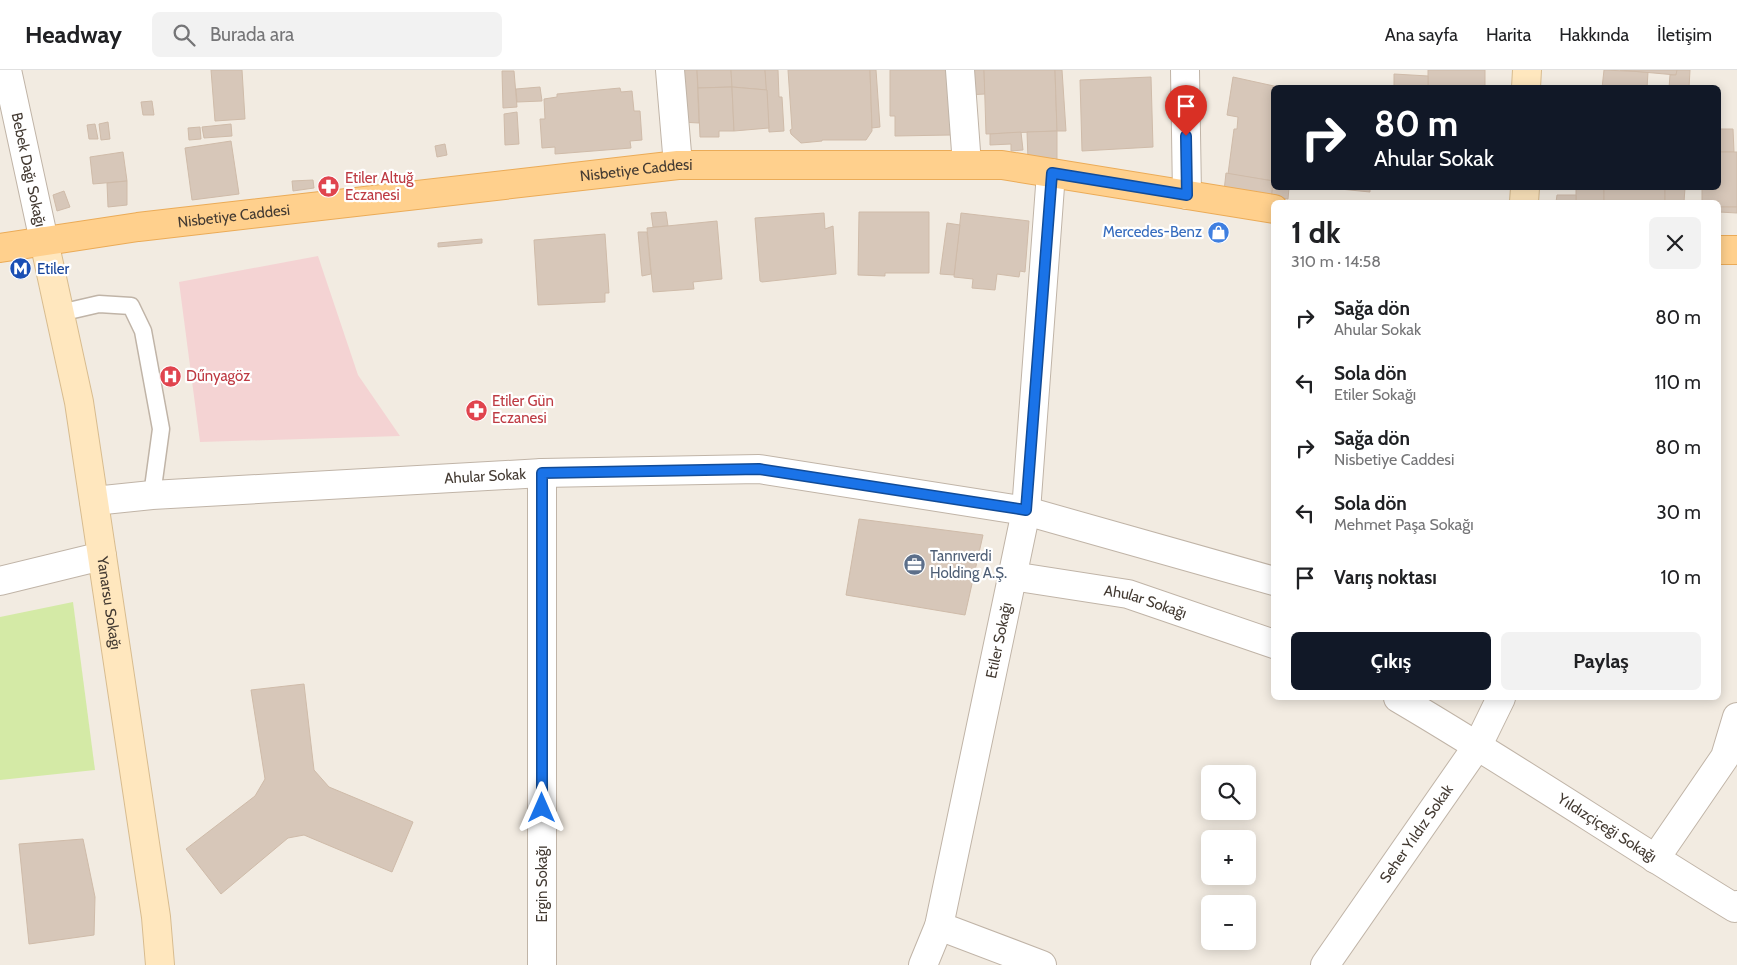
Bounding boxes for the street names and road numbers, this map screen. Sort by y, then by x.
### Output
street label: Bebek Dağı Sokağı [7,111,50,228]
street label: Nisbetiye Caddesi [579,156,692,185]
street label: Nisbetiye Caddesi [177,201,291,231]
street label: Ahular Sokak [444,465,527,487]
street label: Yanarsu Sokağı [93,554,125,651]
street label: Ahular Sokağı [1103,581,1189,622]
street label: Etiler Sokağı [982,601,1016,680]
street label: Seher Yıldız Sokak [1376,781,1457,886]
street label: Yıldızçiçeği Sokağı [1553,789,1660,866]
street label: Ergin Sokağı [533,846,551,922]

